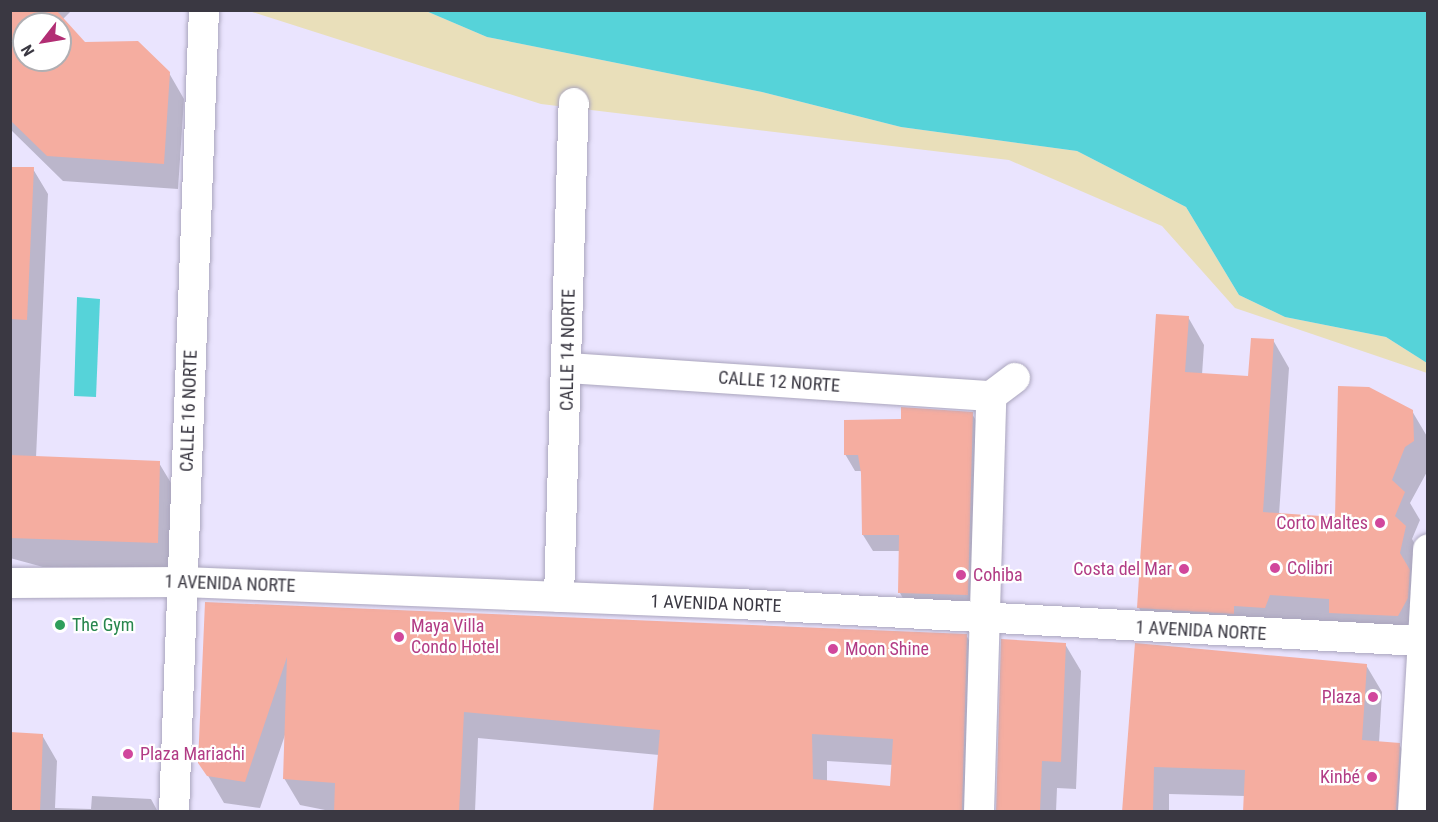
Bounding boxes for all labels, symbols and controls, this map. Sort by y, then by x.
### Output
north arrow [12,12,72,72]
text: N [17,41,39,60]
street label: CALLE 14 NORTE [556,289,580,411]
street label: CALLE 16 NORTE [176,350,202,472]
street label: CALLE 12 NORTE [717,367,841,397]
place label: Corto Maltes [1276,512,1368,534]
marker: Corto Maltes [1373,516,1387,530]
place label: Colibri [1287,557,1333,579]
place label: Costa del Mar [1073,558,1172,580]
marker: Colibri [1268,561,1282,575]
marker: Costa del Mar [1177,562,1191,576]
place label: Cohiba [973,564,1023,586]
marker: Cohiba [954,568,968,582]
street label: 1 AVENIDA NORTE [164,571,296,597]
street label: 1 AVENIDA NORTE [650,591,782,617]
place label: The Gym [72,614,134,636]
place label: Maya Villa Condo Hotel [411,616,499,658]
street label: 1 AVENIDA NORTE [1135,617,1267,645]
marker: The Gym [53,618,67,632]
marker: Maya Villa Condo Hotel [392,630,406,644]
place label: Moon Shine [845,638,929,660]
marker: Moon Shine [826,642,840,656]
place label: Plaza [1322,686,1361,708]
marker: Plaza [1366,690,1380,704]
place label: Plaza Mariachi [140,743,245,765]
marker: Plaza Mariachi [121,747,135,761]
place label: Kinbé [1320,766,1360,788]
marker: Kinbé [1365,770,1379,784]

